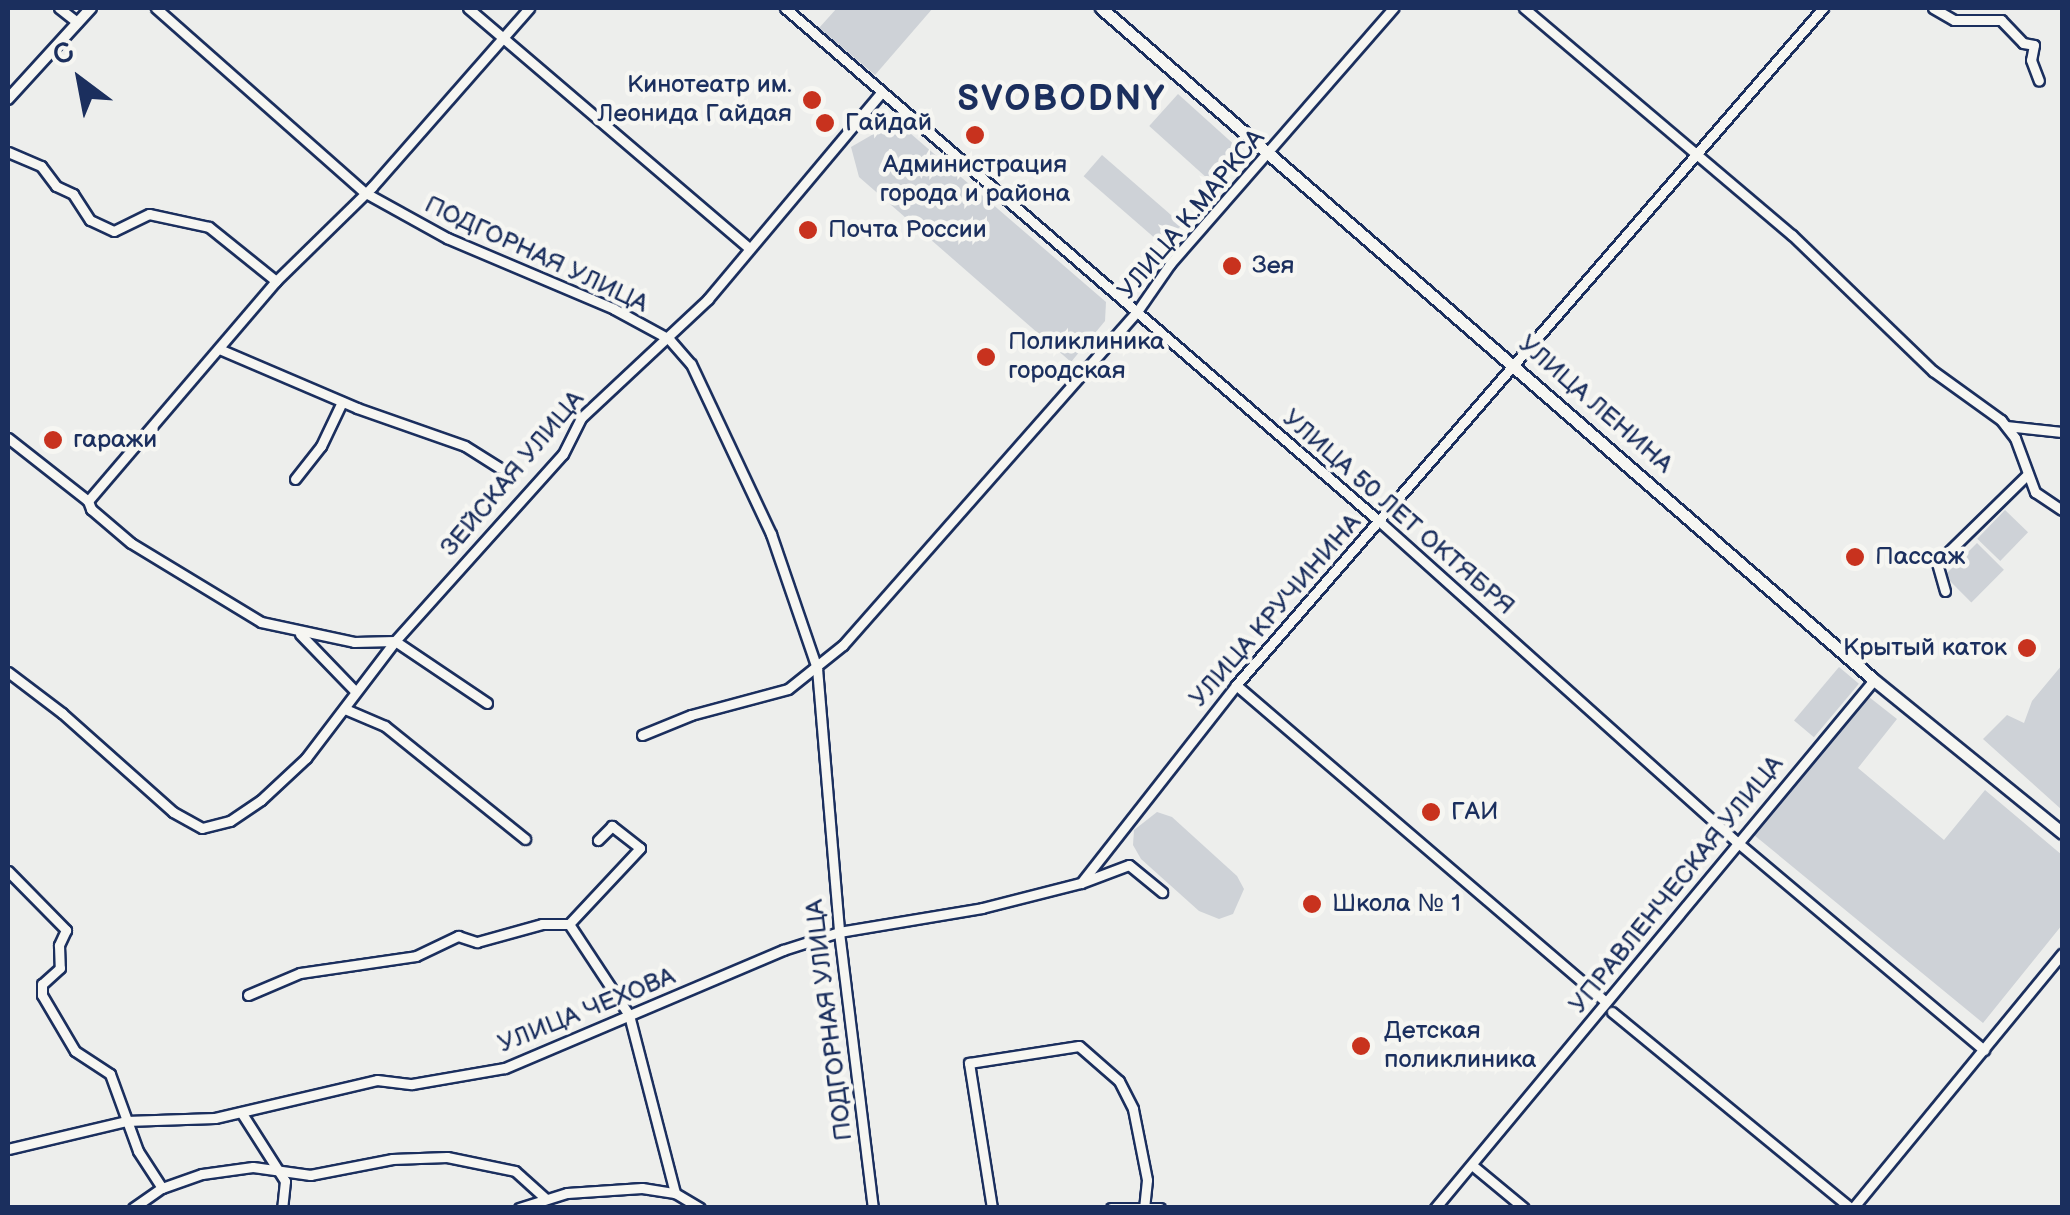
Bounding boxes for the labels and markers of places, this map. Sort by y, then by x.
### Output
place label: Кинотеатр им. Леонида Гайдая [598,71,792,130]
marker: Кинотеатр им. Леонида Гайдая [801,89,823,111]
place label: Гайдай [845,108,932,138]
marker: Гайдай [814,112,836,134]
marker: Администрация города и района [964,124,986,146]
place label: Администрация города и района [879,151,1071,210]
place label: Почта России [828,215,987,245]
marker: Почта России [797,219,819,241]
place label: Зея [1252,251,1294,281]
marker: Зея [1221,255,1243,277]
place label: Поликлиника городская [1008,328,1165,387]
marker: Поликлиника городская [973,344,999,370]
place label: гаражи [73,425,157,455]
marker: гаражи [42,429,64,451]
place label: Пассаж [1875,542,1965,572]
marker: Пассаж [1844,546,1866,568]
place label: Крытый каток [1843,633,2007,663]
marker: Крытый каток [2016,637,2038,659]
place label: ГАИ [1451,797,1498,827]
marker: ГАИ [1420,801,1442,823]
place label: Школа № 1 [1332,889,1461,919]
marker: Школа № 1 [1301,893,1323,915]
place label: Детская поликлиника [1384,1017,1537,1076]
marker: Детская поликлиника [1348,1033,1374,1059]

